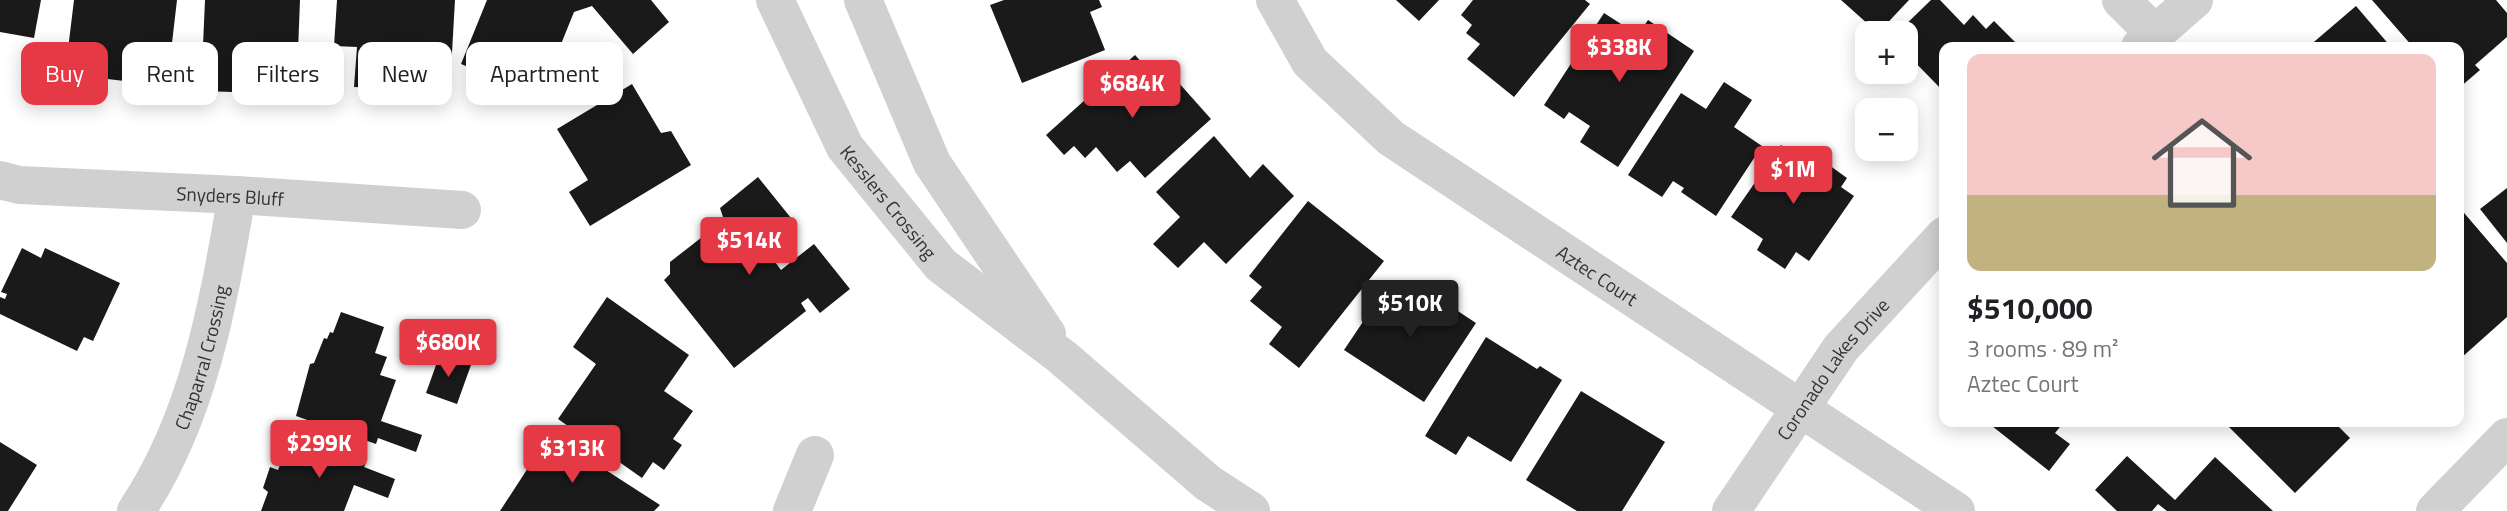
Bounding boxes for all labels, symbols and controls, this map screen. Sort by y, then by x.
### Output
map controls [1855,21,1918,161]
button: + [1855,21,1918,84]
pin: $338K [1570,24,1668,84]
text: $338K [1586,29,1652,64]
chip: Buy [21,42,108,105]
chip: Rent [122,42,218,105]
chip: Filters [232,42,344,105]
chip: New [358,42,452,105]
chip: Apartment [466,42,623,105]
pin: $684K [1083,60,1181,120]
text: $684K [1099,65,1165,100]
button: − [1855,98,1918,161]
icon: home [2139,100,2265,226]
street label: Kesslers Crossing [834,138,945,265]
pin: $1M [1759,146,1827,206]
text: $1M [1770,151,1816,186]
street label: Snyders Bluff [176,178,285,213]
pin: $514K [700,218,798,277]
text: $514K [716,222,782,257]
street label: Aztec Court [1551,237,1645,312]
pin: $510K [1361,280,1459,340]
street label: Chaparral Crossing [166,282,235,434]
text: $510K [1377,285,1443,320]
text: $510,000 [1967,285,2093,331]
street label: Coronado Lakes Drive [1769,291,1895,446]
pin: $680K [399,320,497,379]
text: $680K [415,324,481,359]
text: 3 rooms · 89 m² [1967,331,2118,366]
text: Aztec Court [1967,366,2079,401]
pin: $299K [270,420,368,480]
text: $299K [286,425,352,460]
pin: $313K [523,426,621,485]
text: $313K [539,430,605,465]

